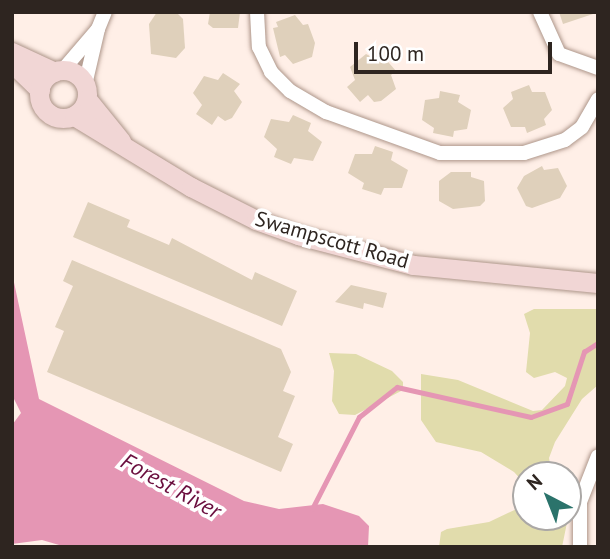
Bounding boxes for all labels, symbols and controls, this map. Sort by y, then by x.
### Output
scale bar [358,28,556,72]
text: 100 m [367,40,424,67]
street label: Swampscott Road [252,206,412,274]
water label: Forest River [116,447,226,525]
north arrow [512,461,582,531]
text: N [522,469,547,495]

